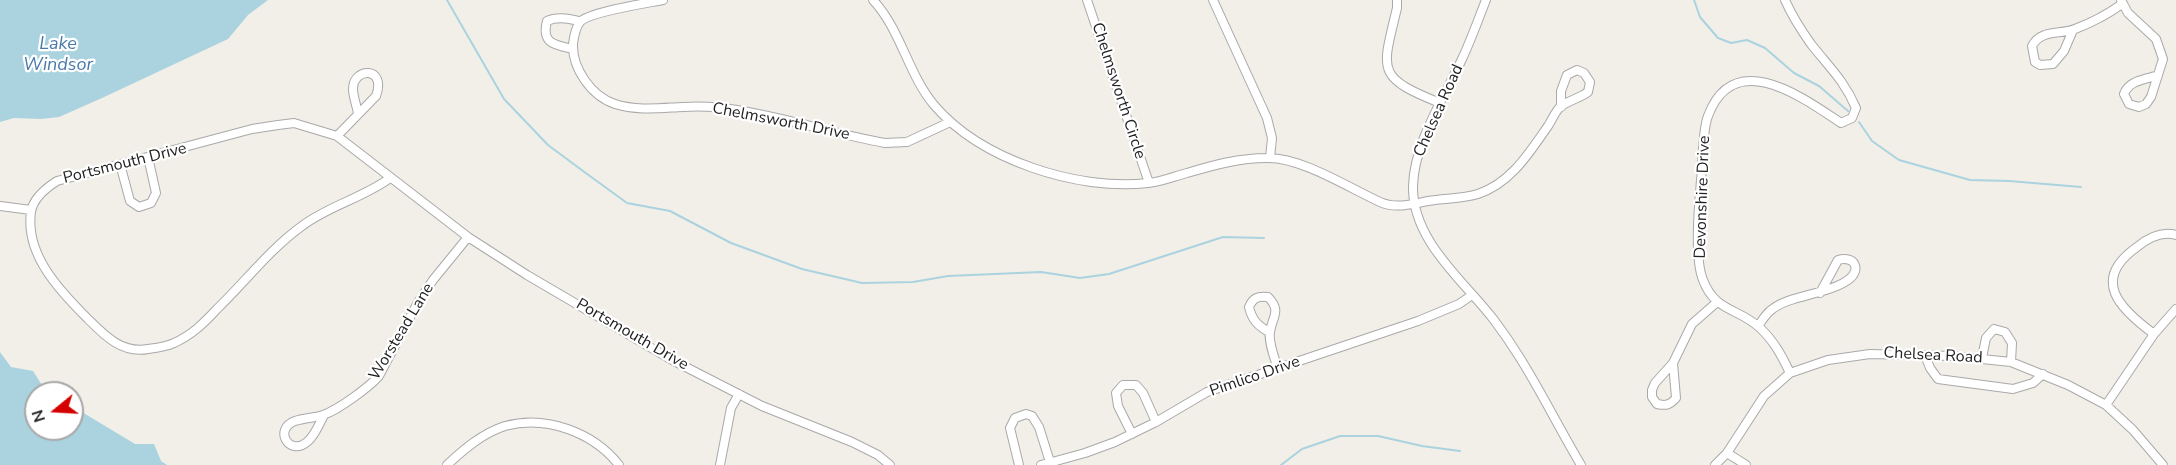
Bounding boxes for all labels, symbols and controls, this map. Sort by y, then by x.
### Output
street label: Chelmsworth Circle [1087,20,1149,162]
water label: Lake Windsor [23,34,93,76]
street label: Chelsea Road [1410,62,1468,160]
street label: Chelmsworth Drive [711,99,851,145]
street label: Devonshire Drive [1691,135,1715,259]
street label: Portsmouth Drive [61,139,189,189]
street label: Worstead Lane [366,280,438,384]
street label: Portsmouth Drive [572,295,692,375]
street label: Chelsea Road [1883,344,1983,368]
street label: Pimlico Drive [1207,353,1303,401]
north arrow [24,381,84,441]
text: N [26,407,51,425]

